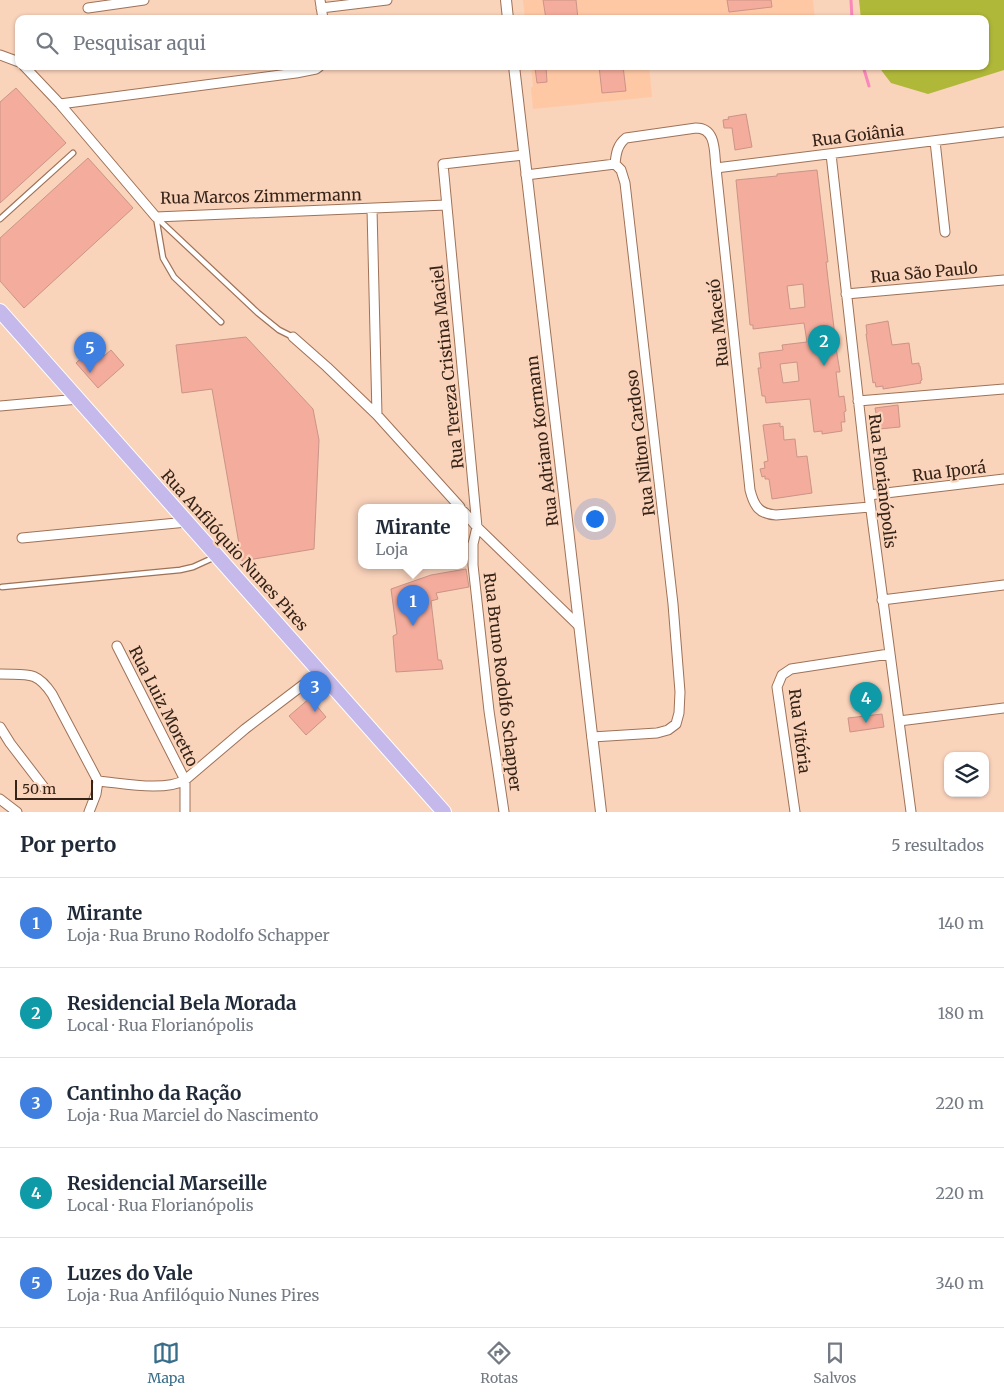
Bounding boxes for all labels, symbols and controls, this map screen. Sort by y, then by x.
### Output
search box [15,15,989,70]
icon: search [33,29,61,57]
text: Pesquisar aqui [73,31,206,55]
street label: Rua Goiânia [811,119,906,151]
street label: Rua Marcos Zimmermann [160,184,362,208]
street label: Rua São Paulo [870,257,978,287]
street label: Rua Tereza Cristina Maciel [426,264,468,470]
street label: Rua Maceió [703,278,733,368]
pin: 2 [808,325,840,366]
pin: 5 [74,332,106,373]
street label: Rua Adriano Kormann [522,354,562,528]
street label: Rua Nilton Cardoso [621,369,659,517]
street label: Rua Florianópolis [865,412,901,550]
street label: Rua Iporá [911,457,987,485]
street label: Rua Anfilóquio Nunes Pires [157,465,313,635]
popup [358,504,468,569]
your location [582,506,608,532]
text: Mirante [375,515,451,539]
text: Loja [375,539,408,559]
street label: Rua Bruno Rodolfo Schapper [480,571,526,793]
pin: 1 [397,585,429,626]
street label: Rua Luiz Moretto [125,642,203,770]
pin: 3 [299,671,331,712]
pin: 4 [850,682,882,723]
street label: Rua Vitória [785,688,815,775]
map controls [944,752,989,797]
button: layers [944,752,989,797]
scale bar [15,777,92,800]
text: 50 m [22,780,56,798]
text: Por perto [20,831,116,858]
text: 5 resultados [891,835,984,855]
text: Mirante [67,901,142,925]
text: 1 [32,913,40,933]
text: 140 m [938,913,984,933]
text: Loja · Rua Bruno Rodolfo Schapper [67,925,330,945]
text: Residencial Bela Morada [67,991,297,1015]
text: 2 [31,1003,41,1023]
text: 180 m [938,1003,984,1023]
text: Local · Rua Florianópolis [67,1015,254,1035]
text: Cantinho da Ração [67,1081,241,1105]
text: 3 [31,1093,41,1113]
text: 220 m [936,1093,984,1113]
text: Loja · Rua Marciel do Nascimento [67,1105,318,1125]
text: Residencial Marseille [67,1171,267,1195]
text: 4 [31,1183,41,1203]
text: 220 m [936,1183,984,1203]
text: Local · Rua Florianópolis [67,1195,254,1215]
text: Luzes do Vale [67,1261,193,1285]
text: 5 [31,1273,41,1293]
text: 340 m [935,1273,984,1293]
text: Loja · Rua Anfilóquio Nunes Pires [67,1285,319,1305]
tab: Mapa [148,1339,185,1387]
tab: Rotas [480,1339,518,1387]
tab: Salvos [813,1339,856,1387]

